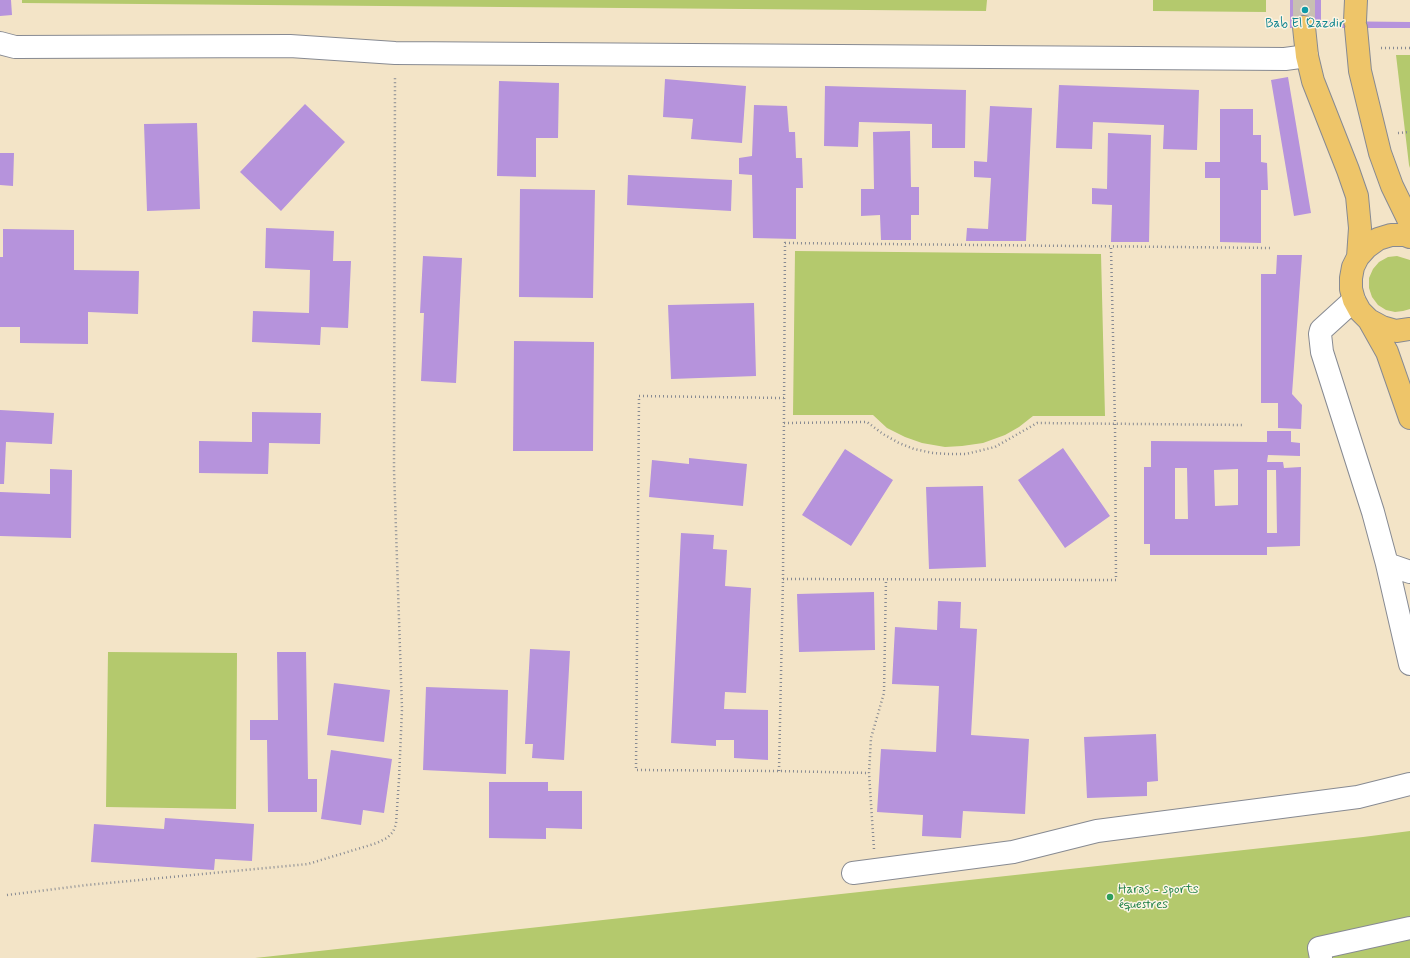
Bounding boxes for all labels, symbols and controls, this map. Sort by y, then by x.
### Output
marker: Bab El Qazdir [1300,5,1310,15]
place label: Bab El Qazdir [1265,16,1345,32]
place label: Haras - sports équestres [1118,882,1199,913]
marker: Haras - sports équestres [1105,892,1115,902]

